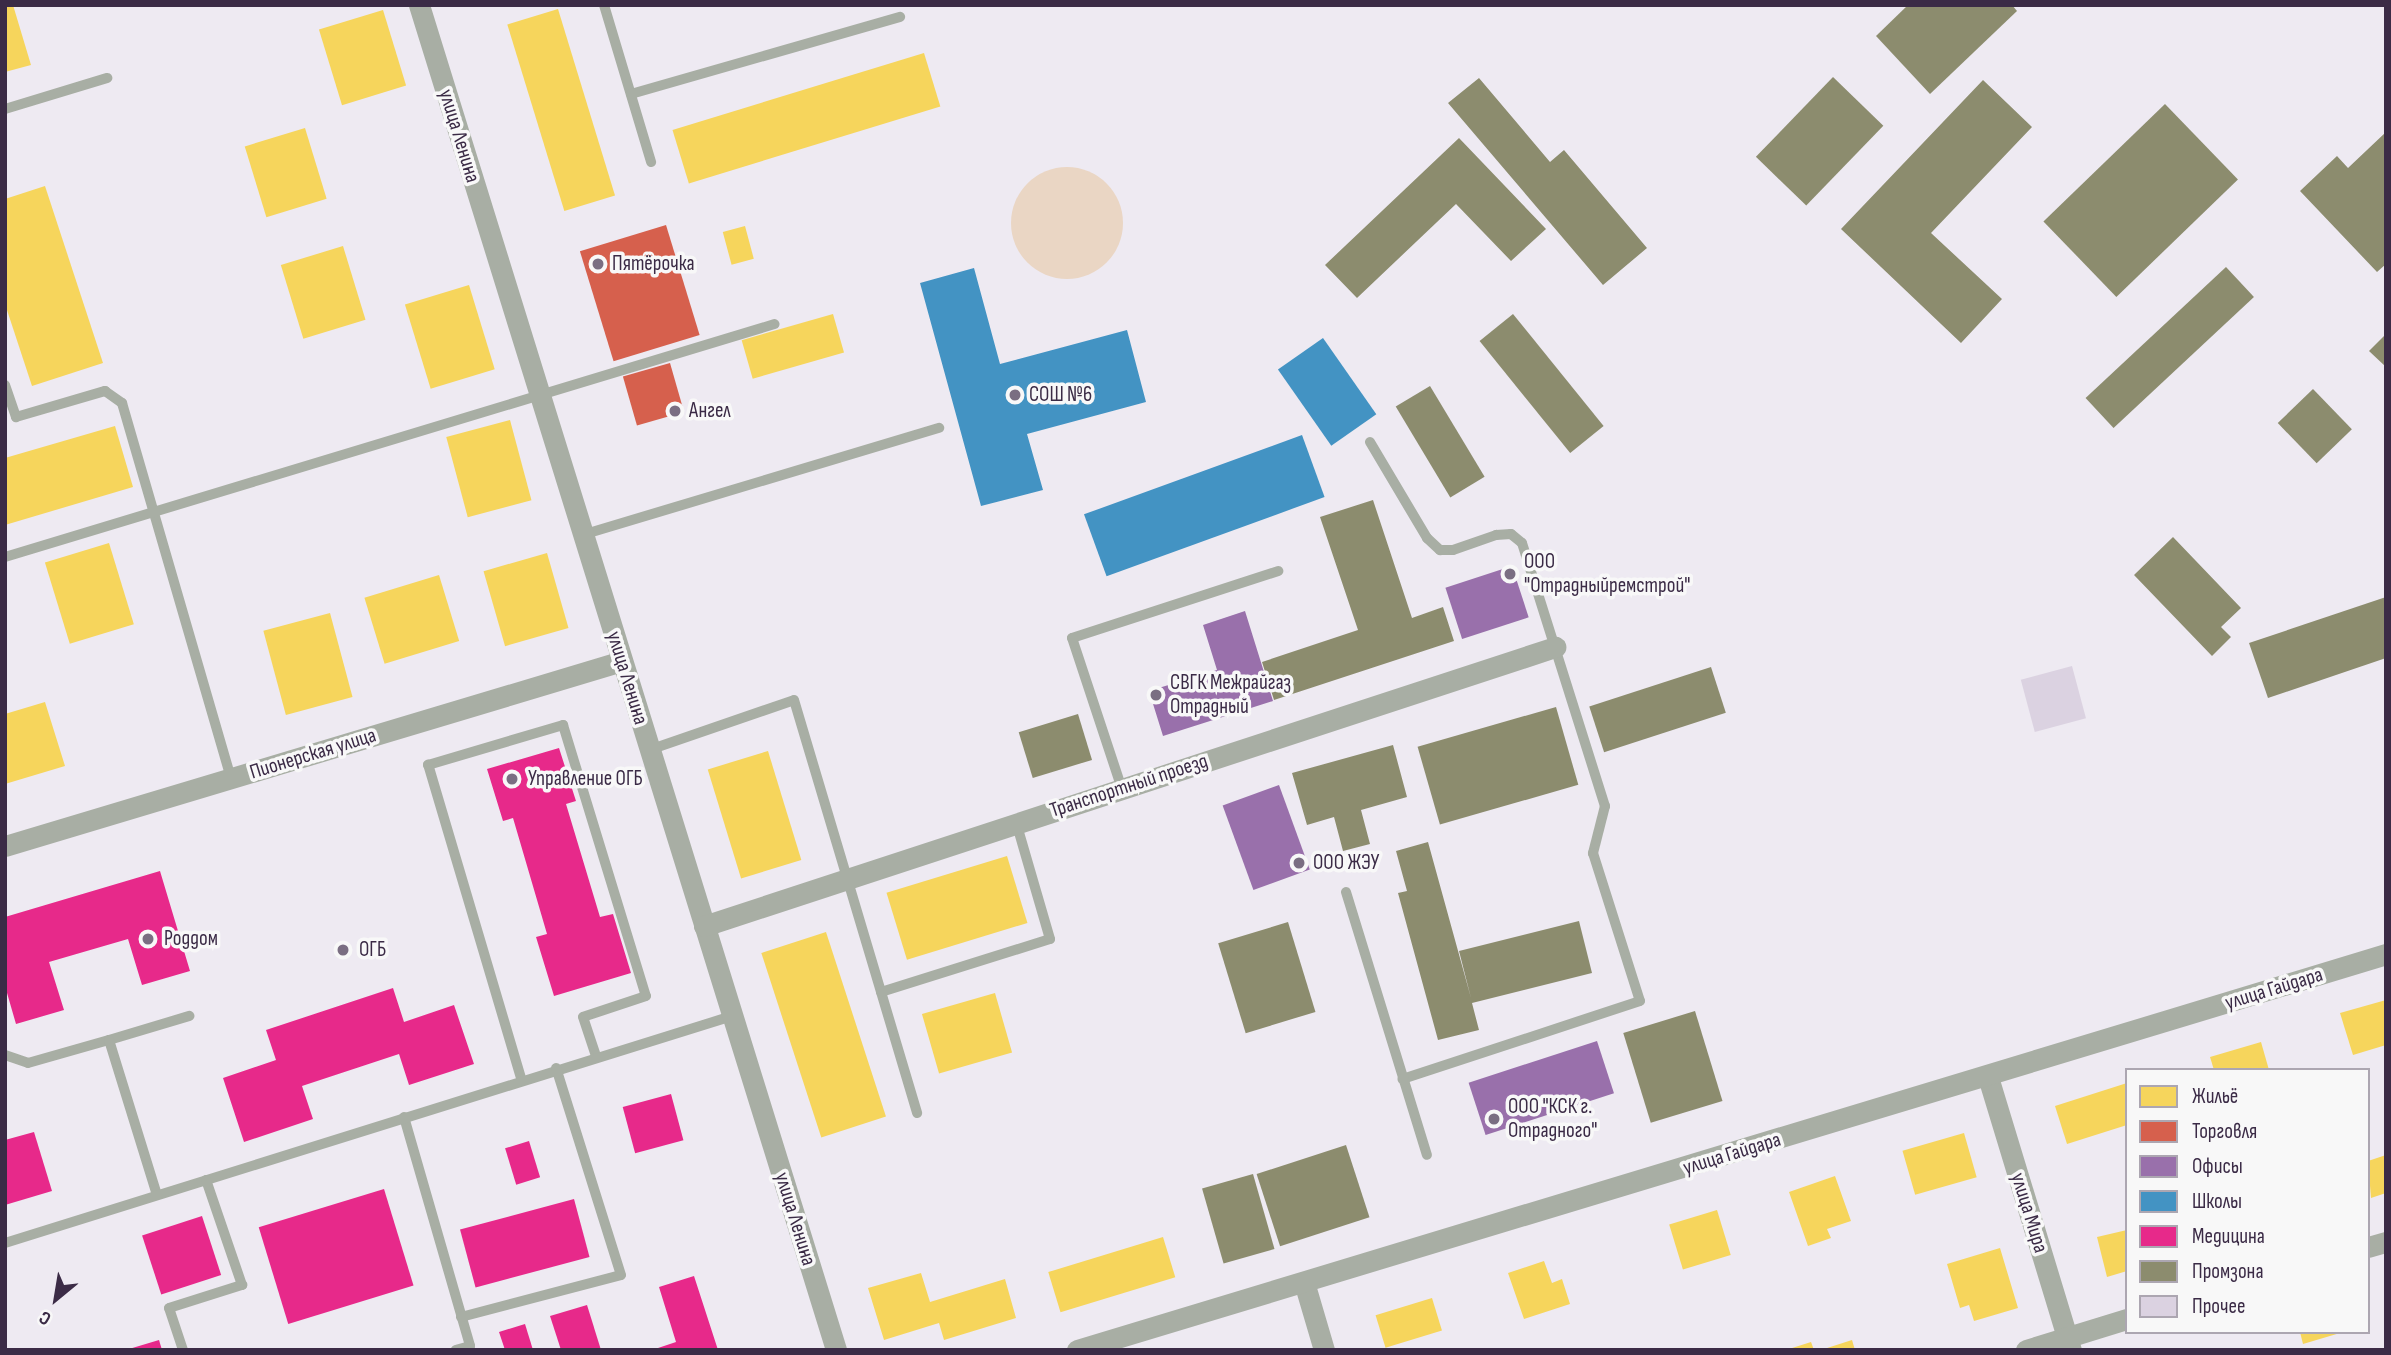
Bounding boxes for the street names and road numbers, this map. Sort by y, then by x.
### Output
street label: улица Ленина [433,86,485,186]
street label: улица Ленина [601,628,653,728]
street label: Пионерская улица [247,723,379,785]
street label: Транспортный проезд [1047,749,1211,823]
street label: улица Гайдара [2222,962,2326,1016]
street label: улица Гайдара [1680,1127,1784,1181]
street label: улица Ленина [769,1169,821,1269]
street label: улица Мира [2005,1170,2053,1256]

